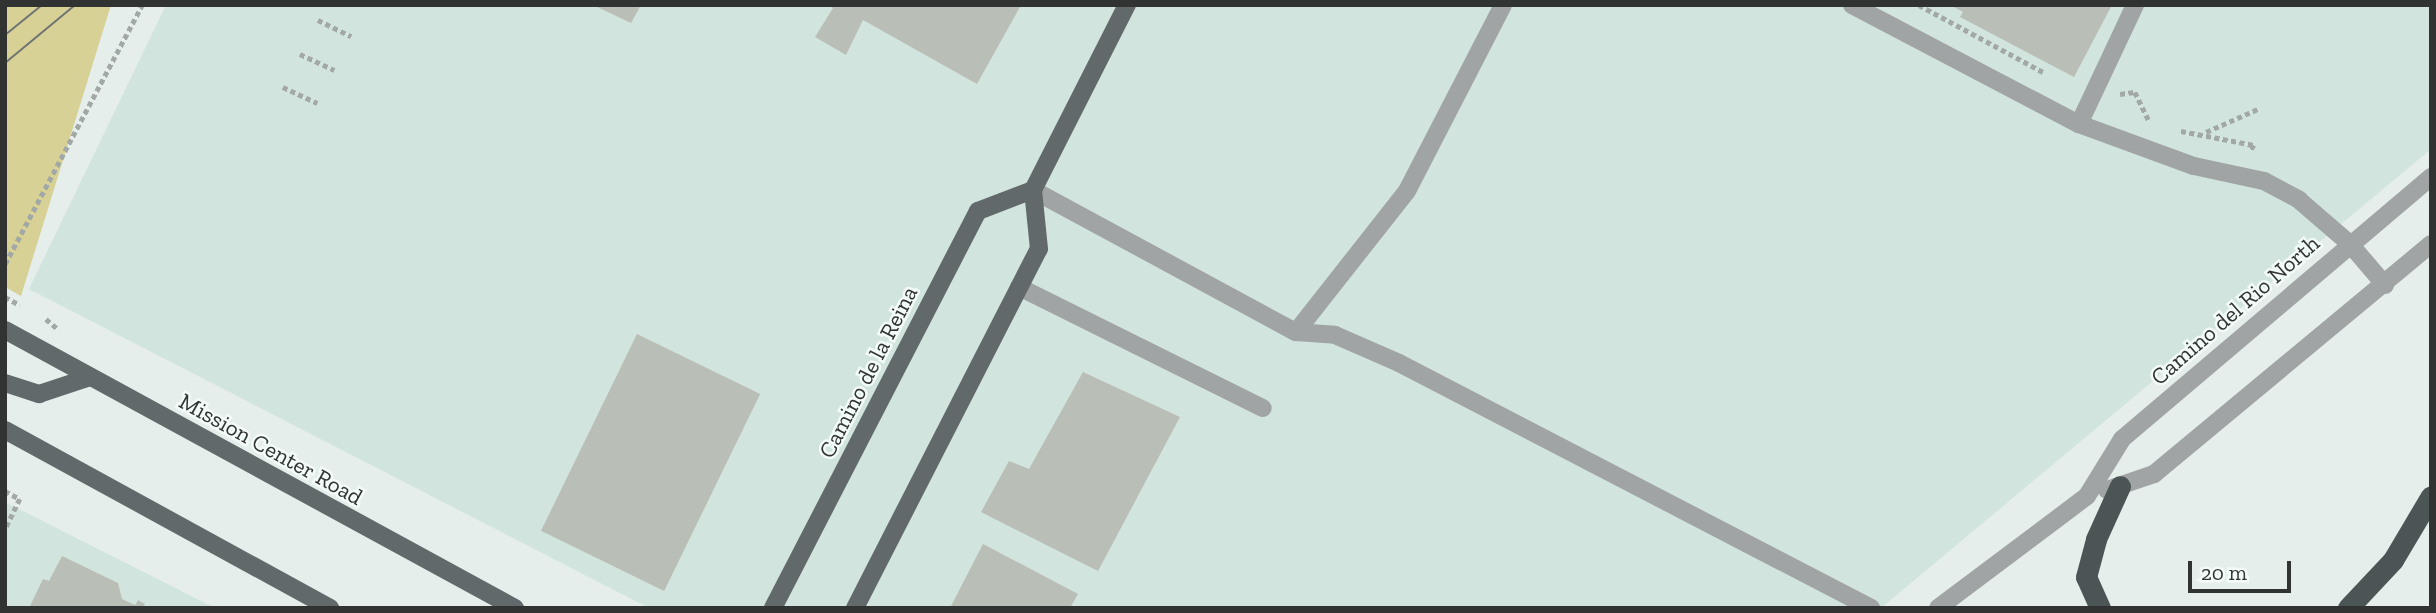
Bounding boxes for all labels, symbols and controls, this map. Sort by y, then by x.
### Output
street label: Camino del Rio North [2145,229,2325,391]
street label: Camino de la Reina [813,282,923,462]
street label: Mission Center Road [174,387,368,511]
scale bar [2191,546,2294,590]
text: 20 m [2201,560,2247,585]

